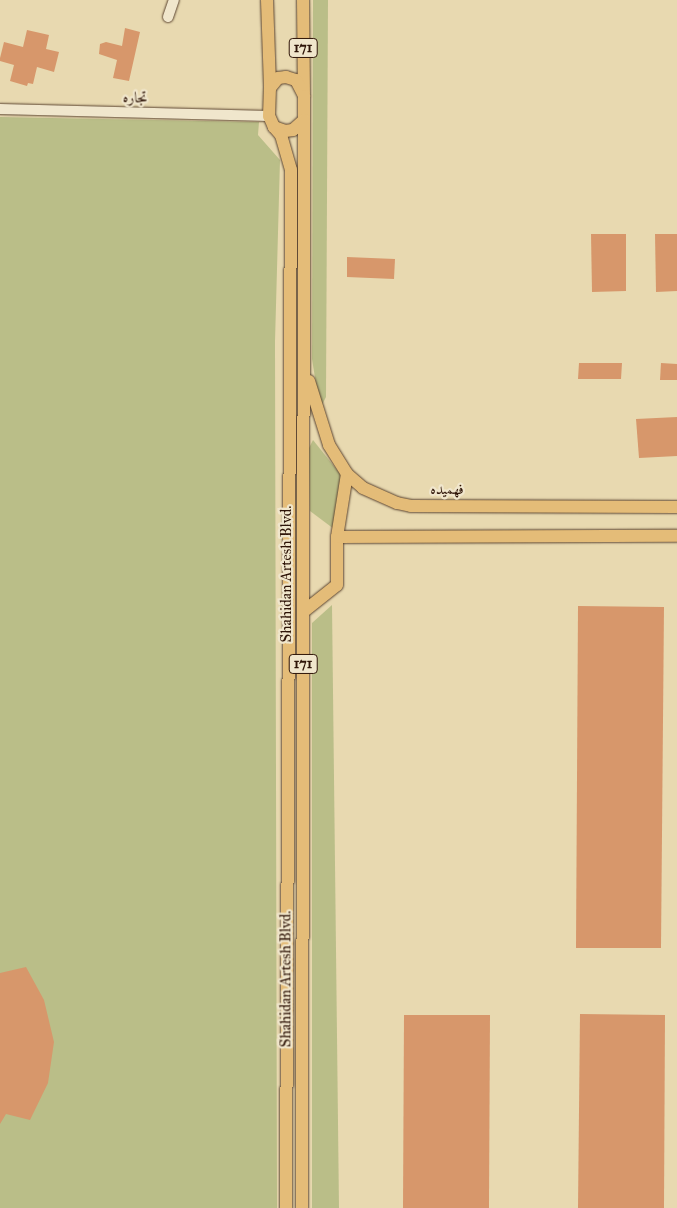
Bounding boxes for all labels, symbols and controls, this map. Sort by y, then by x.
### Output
road number: 171 [288,36,318,59]
street label: تجاره [123,89,147,107]
street label: فهمیده [430,481,464,499]
street label: Shahidan Artesh Blvd. [278,506,296,642]
road number: 171 [288,652,318,676]
street label: Shahidan Artesh Blvd. [277,911,295,1047]

